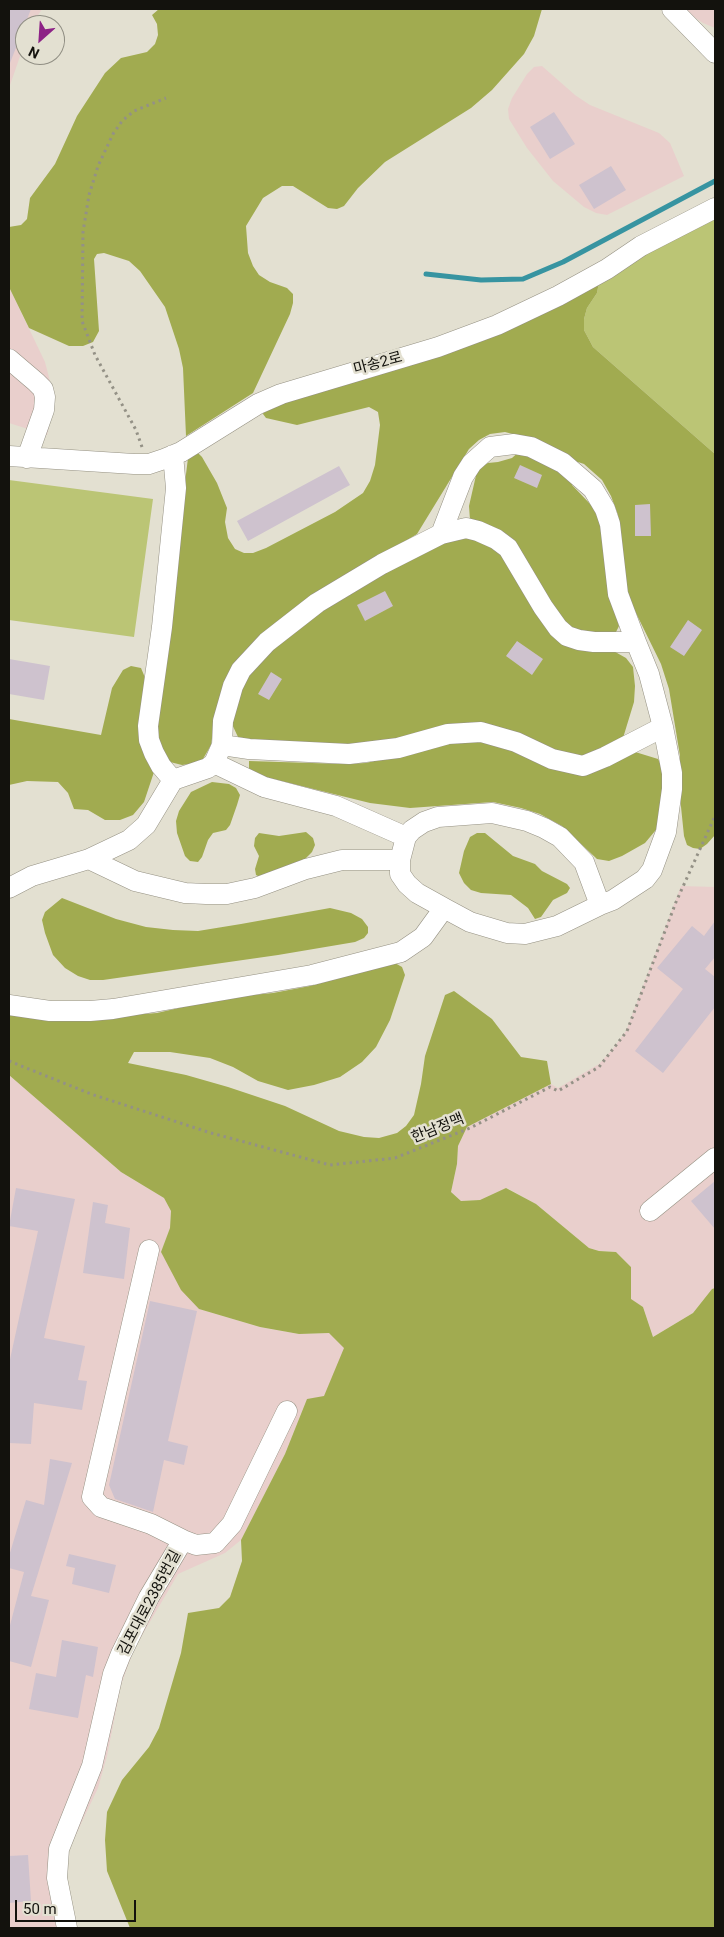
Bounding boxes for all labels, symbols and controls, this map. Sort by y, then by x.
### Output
north arrow [15,15,65,65]
text: N [26,43,42,62]
street label: 마송2로 [352,349,404,379]
street label: 한남정맥 [409,1110,467,1148]
street label: 김포대로2385번길 [115,1547,185,1659]
scale bar [18,1890,139,1922]
text: 50 m [23,1900,57,1918]

